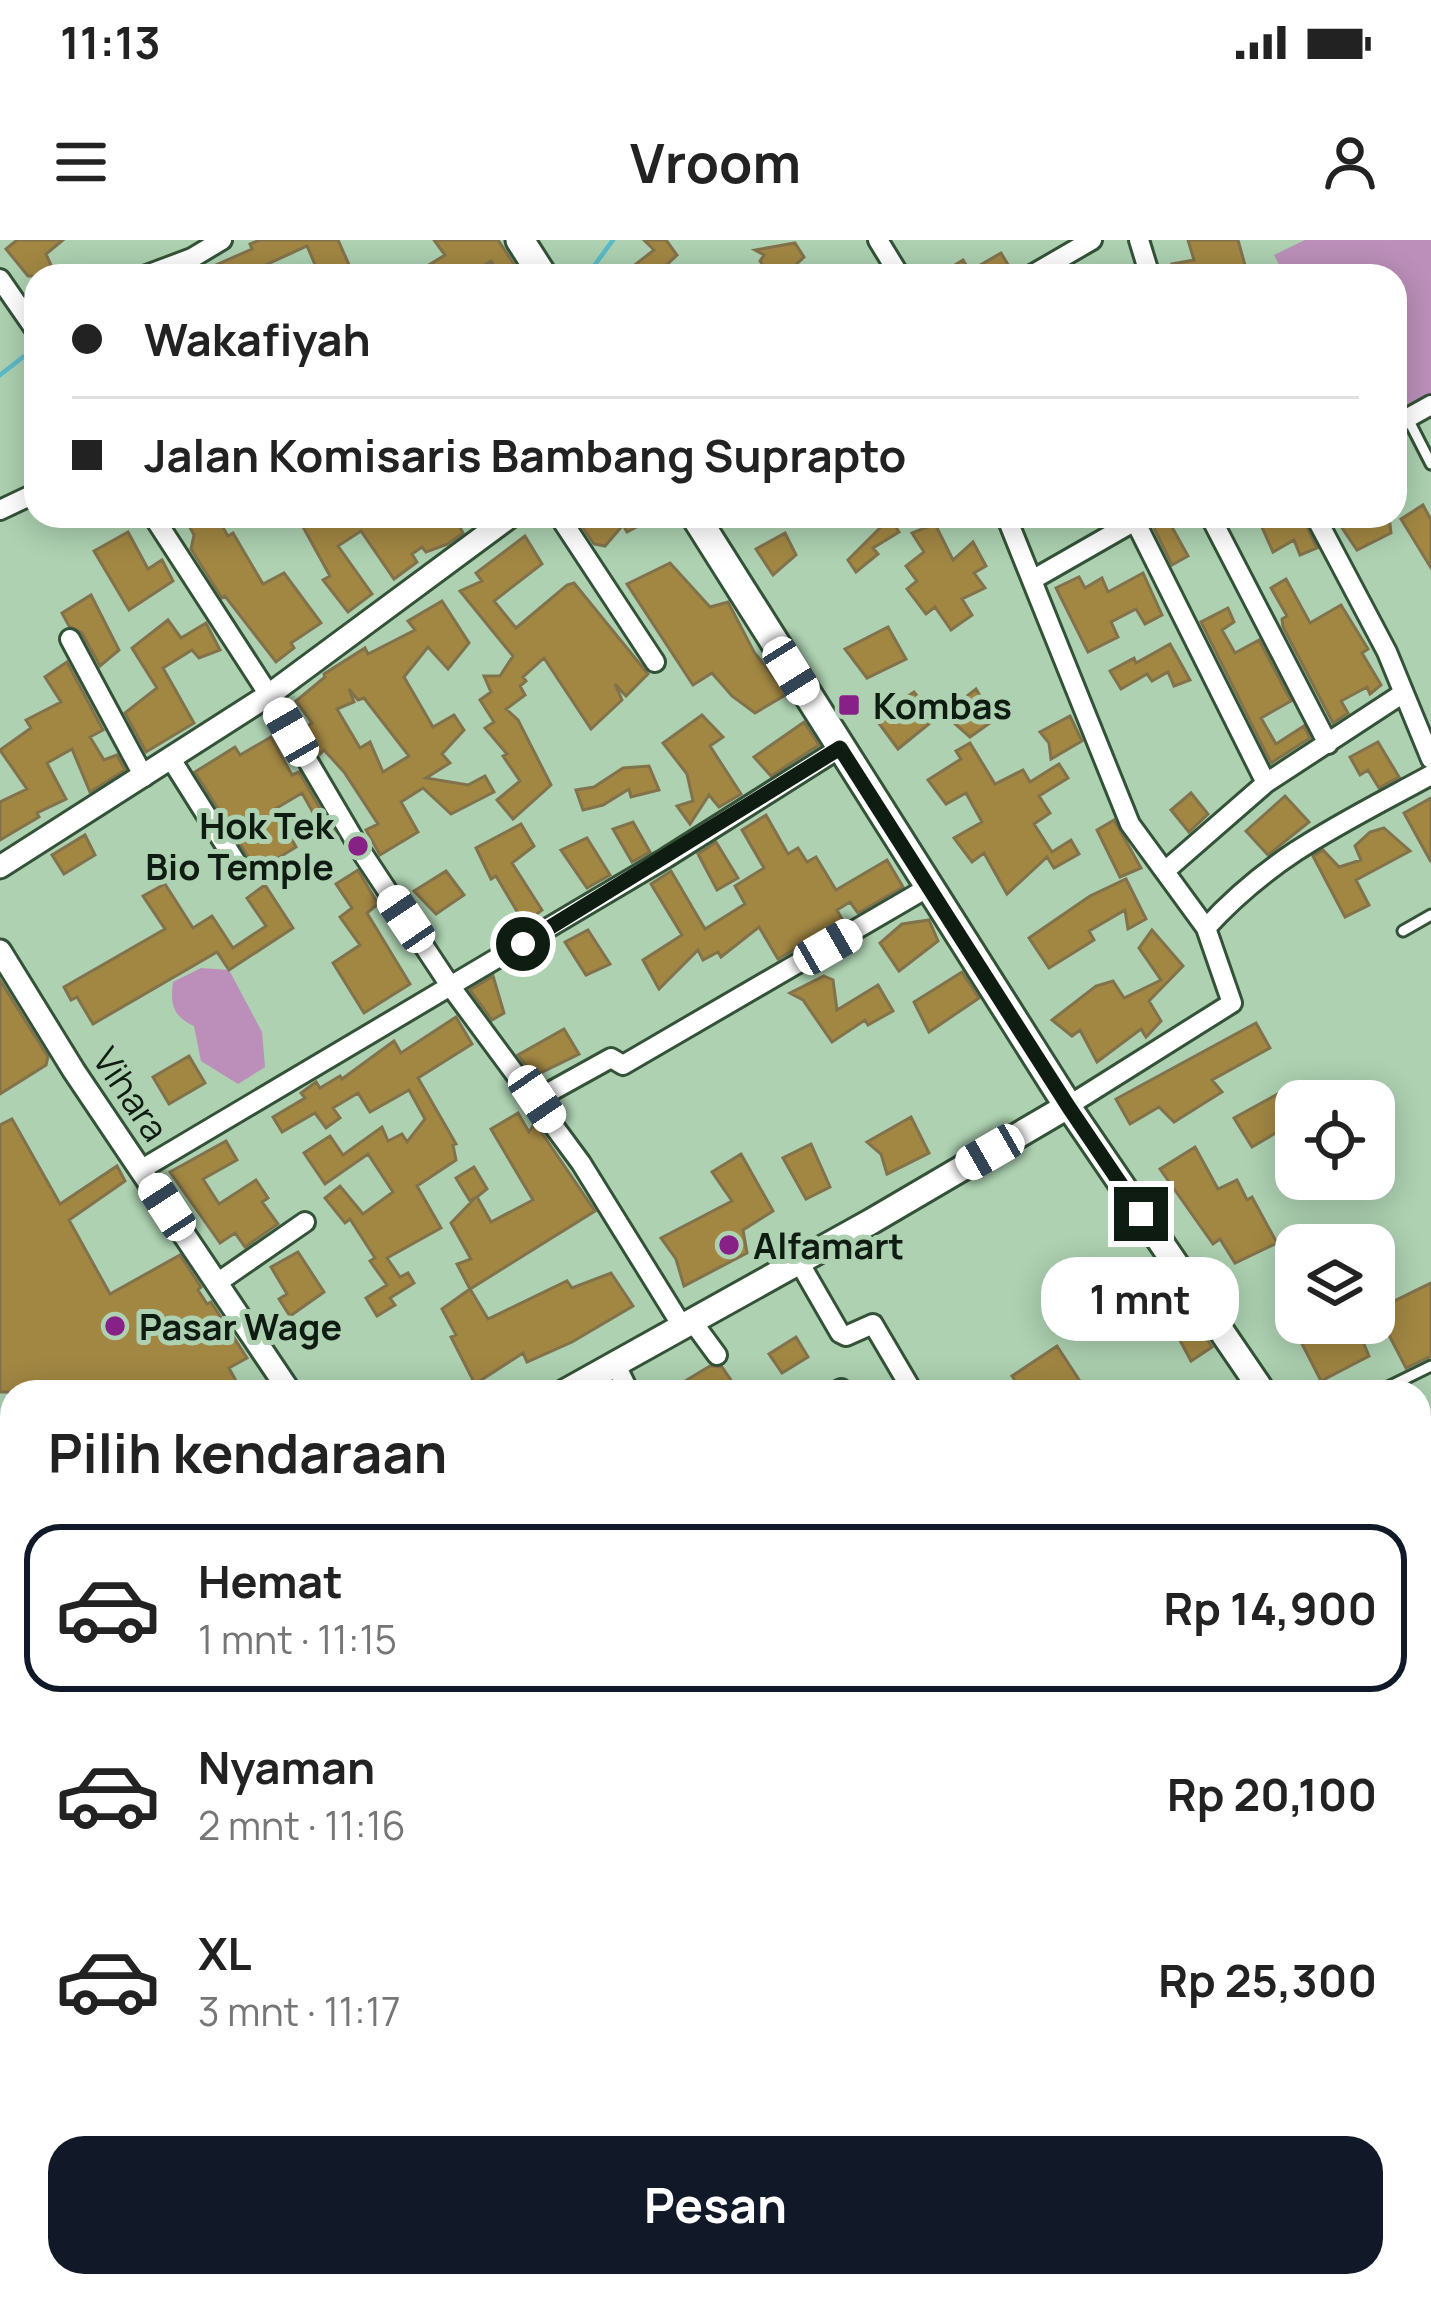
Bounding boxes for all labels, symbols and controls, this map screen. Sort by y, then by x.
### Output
text: 11:13 [60,11,161,73]
text: Vroom [630,125,801,199]
icon: menu [48,129,114,195]
icon: person [1317,129,1383,195]
text: Wakafiyah [144,308,371,370]
text: Jalan Komisaris Bambang Suprapto [144,424,906,486]
car [757,631,825,711]
place label: Kombas [873,681,1012,730]
car [257,692,325,772]
marker: Kombas [836,692,862,718]
place label: Hok Tek Bio Temple [145,801,336,891]
marker: Hok Tek Bio Temple [345,833,371,859]
car [371,879,441,959]
car [788,913,868,981]
route start [496,917,550,971]
street label: Vihara [82,1038,180,1150]
car [502,1059,572,1139]
map controls [1275,1080,1395,1344]
button: locate [1275,1080,1395,1200]
car [950,1118,1030,1186]
car [132,1167,202,1247]
route end [1114,1187,1168,1241]
place label: Alfamart [753,1221,904,1270]
button: layers [1275,1224,1395,1344]
marker: Alfamart [716,1232,742,1258]
callout: 1 mnt [1042,1256,1240,1340]
text: 1 mnt [1089,1272,1191,1326]
place label: Pasar Wage [139,1302,342,1351]
marker: Pasar Wage [102,1313,128,1339]
text: Pilih kendaraan [48,1415,447,1489]
text: Hemat [198,1550,343,1612]
icon: car [54,1554,162,1662]
text: Rp 14,900 [1164,1577,1377,1639]
text: 1 mnt · 11:15 [198,1612,397,1666]
text: Nyaman [198,1736,375,1798]
icon: car [54,1740,162,1848]
text: Rp 20,100 [1167,1763,1377,1825]
text: 2 mnt · 11:16 [198,1798,406,1852]
text: XL [198,1922,252,1984]
icon: car [54,1926,162,2034]
text: Rp 25,300 [1158,1949,1377,2011]
text: 3 mnt · 11:17 [198,1984,401,2038]
button: Pesan [48,2136,1383,2274]

